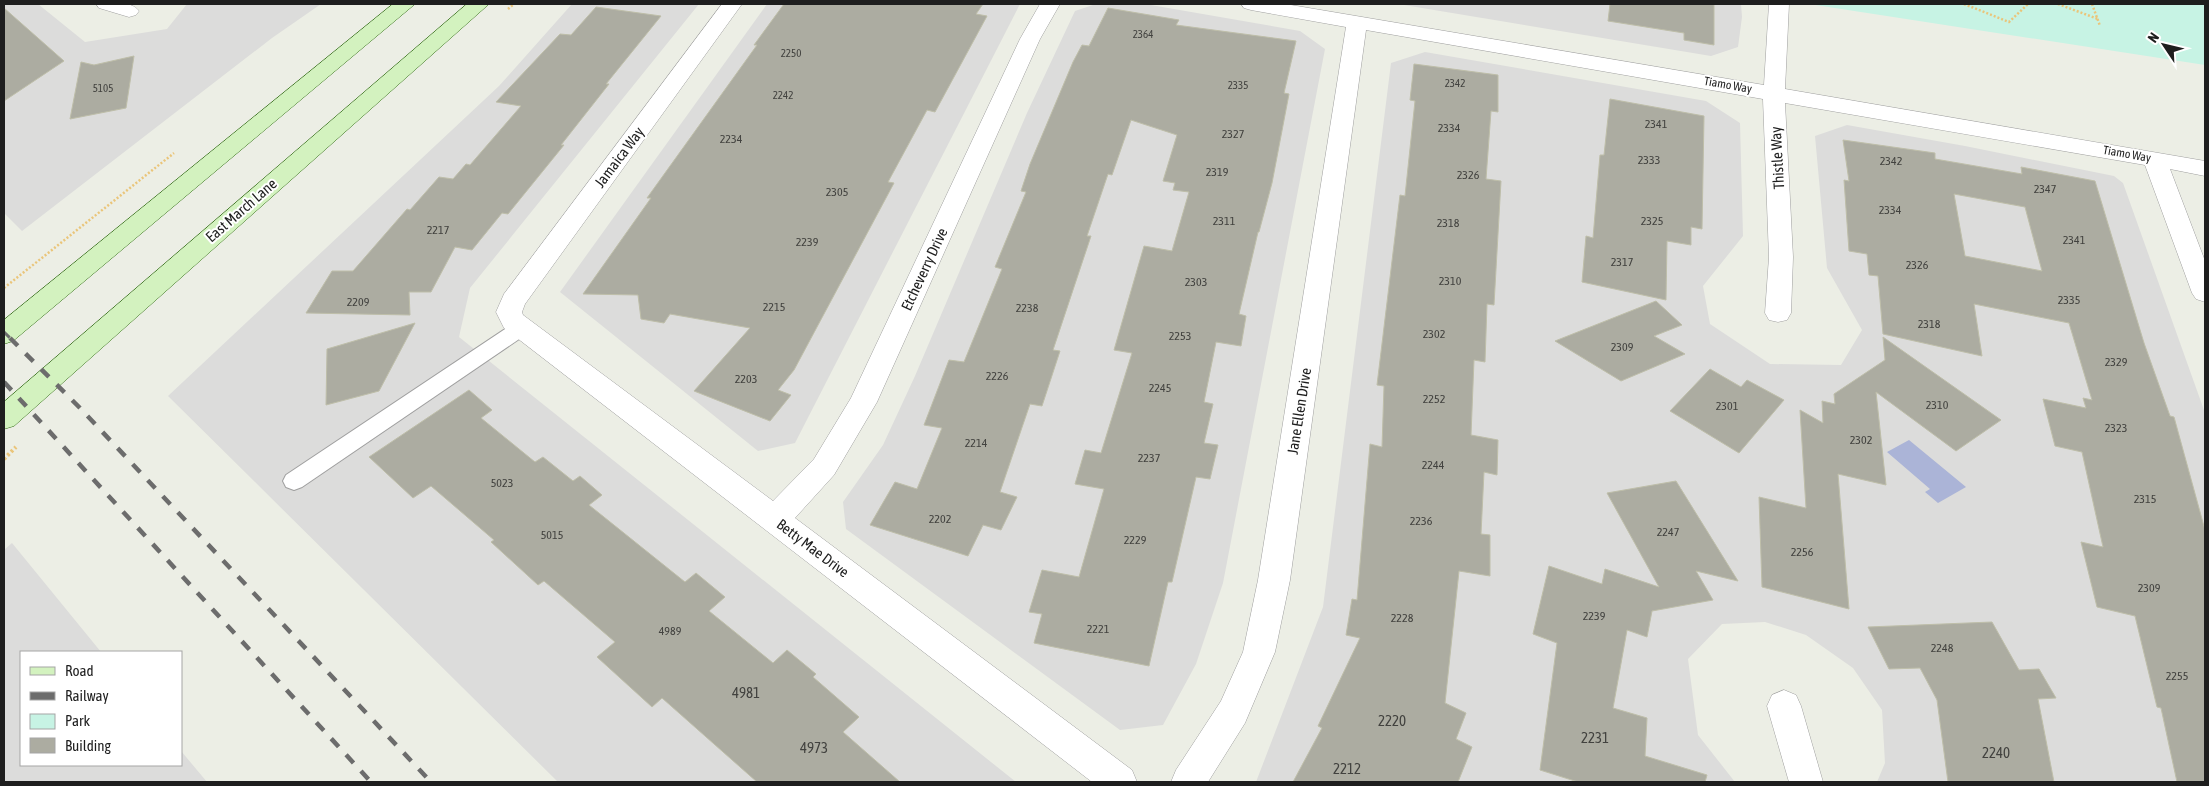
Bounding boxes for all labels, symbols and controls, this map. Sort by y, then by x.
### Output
north arrow [2139,20,2189,70]
house number: 2364 [1133,28,1153,40]
text: N [2144,30,2162,46]
house number: 2250 [781,47,801,59]
street label: Tiamo Way [1703,74,1753,96]
house number: 2342 [1445,77,1465,89]
house number: 2335 [1228,79,1248,91]
house number: 5105 [93,82,113,94]
house number: 2242 [773,89,793,101]
house number: 2341 [1645,117,1668,131]
house number: 2334 [1438,121,1461,135]
street label: Jamaica Way [591,123,647,191]
street label: Thistle Way [1767,126,1787,190]
house number: 2327 [1222,127,1245,141]
house number: 2234 [720,132,743,146]
street label: Tiamo Way [2102,143,2152,165]
house number: 2333 [1638,153,1660,167]
house number: 2342 [1880,154,1902,168]
house number: 2319 [1206,165,1229,179]
house number: 2326 [1457,168,1480,182]
street label: East March Lane [202,175,280,245]
house number: 2347 [2034,182,2057,196]
house number: 2305 [826,185,848,199]
house number: 2334 [1879,203,1902,217]
house number: 2311 [1213,214,1236,228]
house number: 2325 [1641,214,1663,228]
house number: 2318 [1437,216,1460,230]
house number: 2217 [427,223,450,237]
street label: Etcheverry Drive [897,225,951,313]
house number: 2341 [2063,233,2086,247]
house number: 2239 [796,235,819,249]
house number: 2317 [1611,255,1634,269]
house number: 2326 [1906,258,1929,272]
house number: 2310 [1439,274,1462,288]
house number: 2303 [1185,275,1207,289]
house number: 2335 [2058,293,2080,307]
house number: 2209 [347,295,370,309]
house number: 2215 [763,300,785,314]
house number: 2238 [1016,301,1039,315]
house number: 2318 [1918,317,1941,331]
house number: 2302 [1423,327,1445,341]
house number: 2253 [1169,329,1191,343]
house number: 2309 [1611,340,1634,354]
house number: 2329 [2105,355,2128,369]
street label: Jane Ellen Drive [1284,366,1314,455]
house number: 2226 [986,369,1009,383]
house number: 2203 [735,372,757,386]
house number: 2245 [1149,381,1171,395]
house number: 2252 [1423,392,1445,406]
house number: 2310 [1926,398,1949,412]
house number: 2301 [1716,399,1739,413]
house number: 2323 [2105,421,2127,435]
house number: 2302 [1850,433,1872,447]
house number: 2214 [965,436,988,450]
house number: 2237 [1138,451,1161,465]
house number: 2244 [1422,458,1445,472]
house number: 5023 [491,476,513,490]
house number: 2315 [2134,492,2156,506]
house number: 2202 [929,512,951,526]
house number: 2236 [1410,514,1433,528]
street label: Betty Mae Drive [774,515,853,581]
house number: 2247 [1657,525,1680,539]
house number: 5015 [541,528,563,542]
house number: 2229 [1124,533,1147,547]
house number: 2256 [1791,545,1814,559]
house number: 2309 [2138,581,2161,595]
house number: 2239 [1583,609,1606,623]
house number: 2228 [1391,611,1414,625]
house number: 2221 [1087,622,1110,636]
house number: 4989 [659,624,682,638]
house number: 2248 [1931,641,1954,655]
legend [20,651,182,766]
text: Road [65,662,94,679]
house number: 2255 [2166,669,2188,683]
house number: 4981 [732,684,760,701]
text: Railway [65,687,109,704]
text: Park [65,712,90,729]
house number: 2220 [1378,712,1406,729]
house number: 2231 [1581,729,1609,746]
text: Building [65,737,111,754]
house number: 4973 [800,739,828,756]
house number: 2240 [1982,744,2010,761]
house number: 2212 [1333,760,1361,777]

